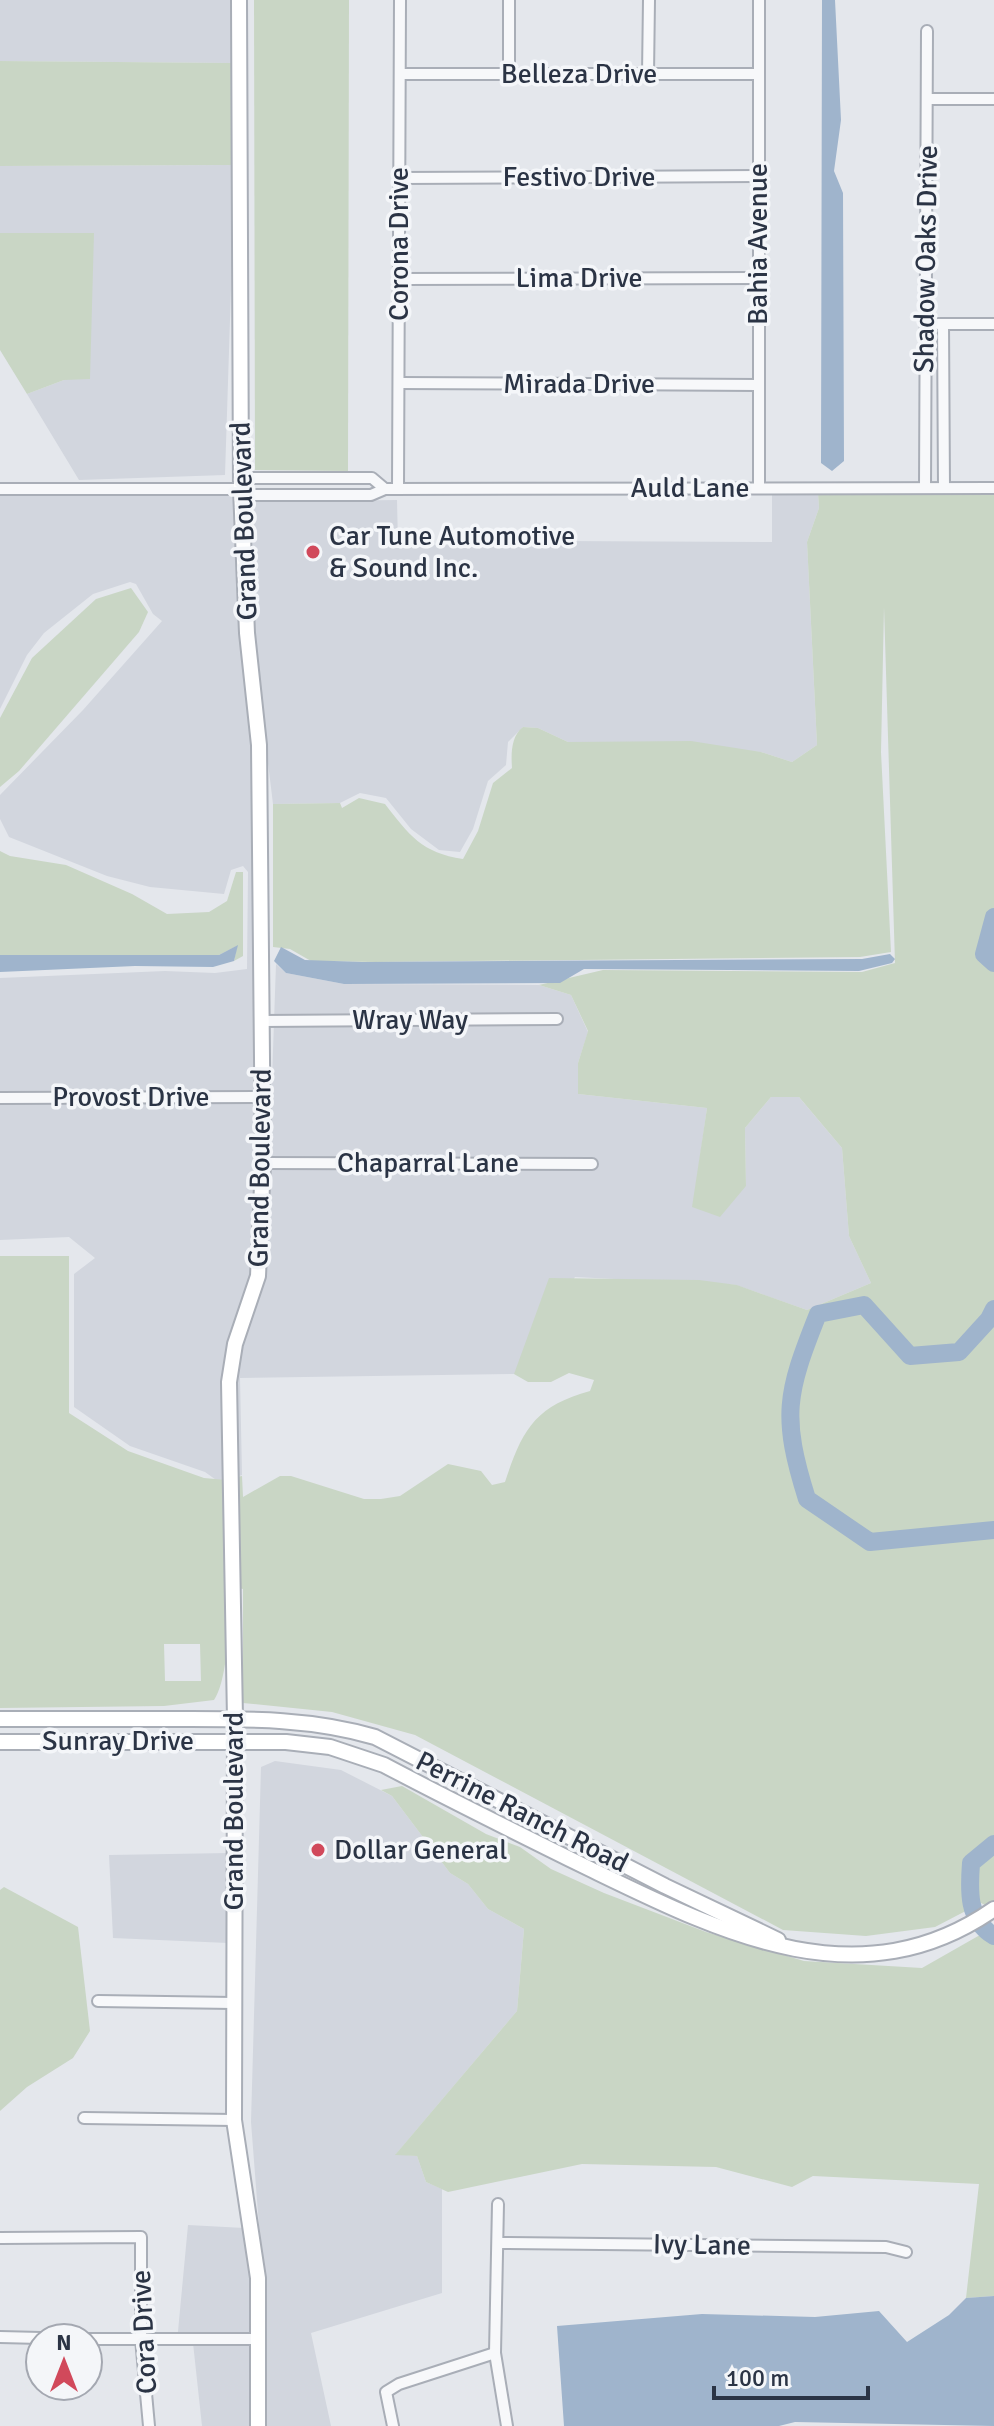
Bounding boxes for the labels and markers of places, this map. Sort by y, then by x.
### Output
place label: Car Tune Automotive & Sound Inc. [329,519,575,585]
marker: Car Tune Automotive & Sound Inc. [304,543,322,561]
place label: Dollar General [334,1833,507,1867]
marker: Dollar General [309,1841,327,1859]

